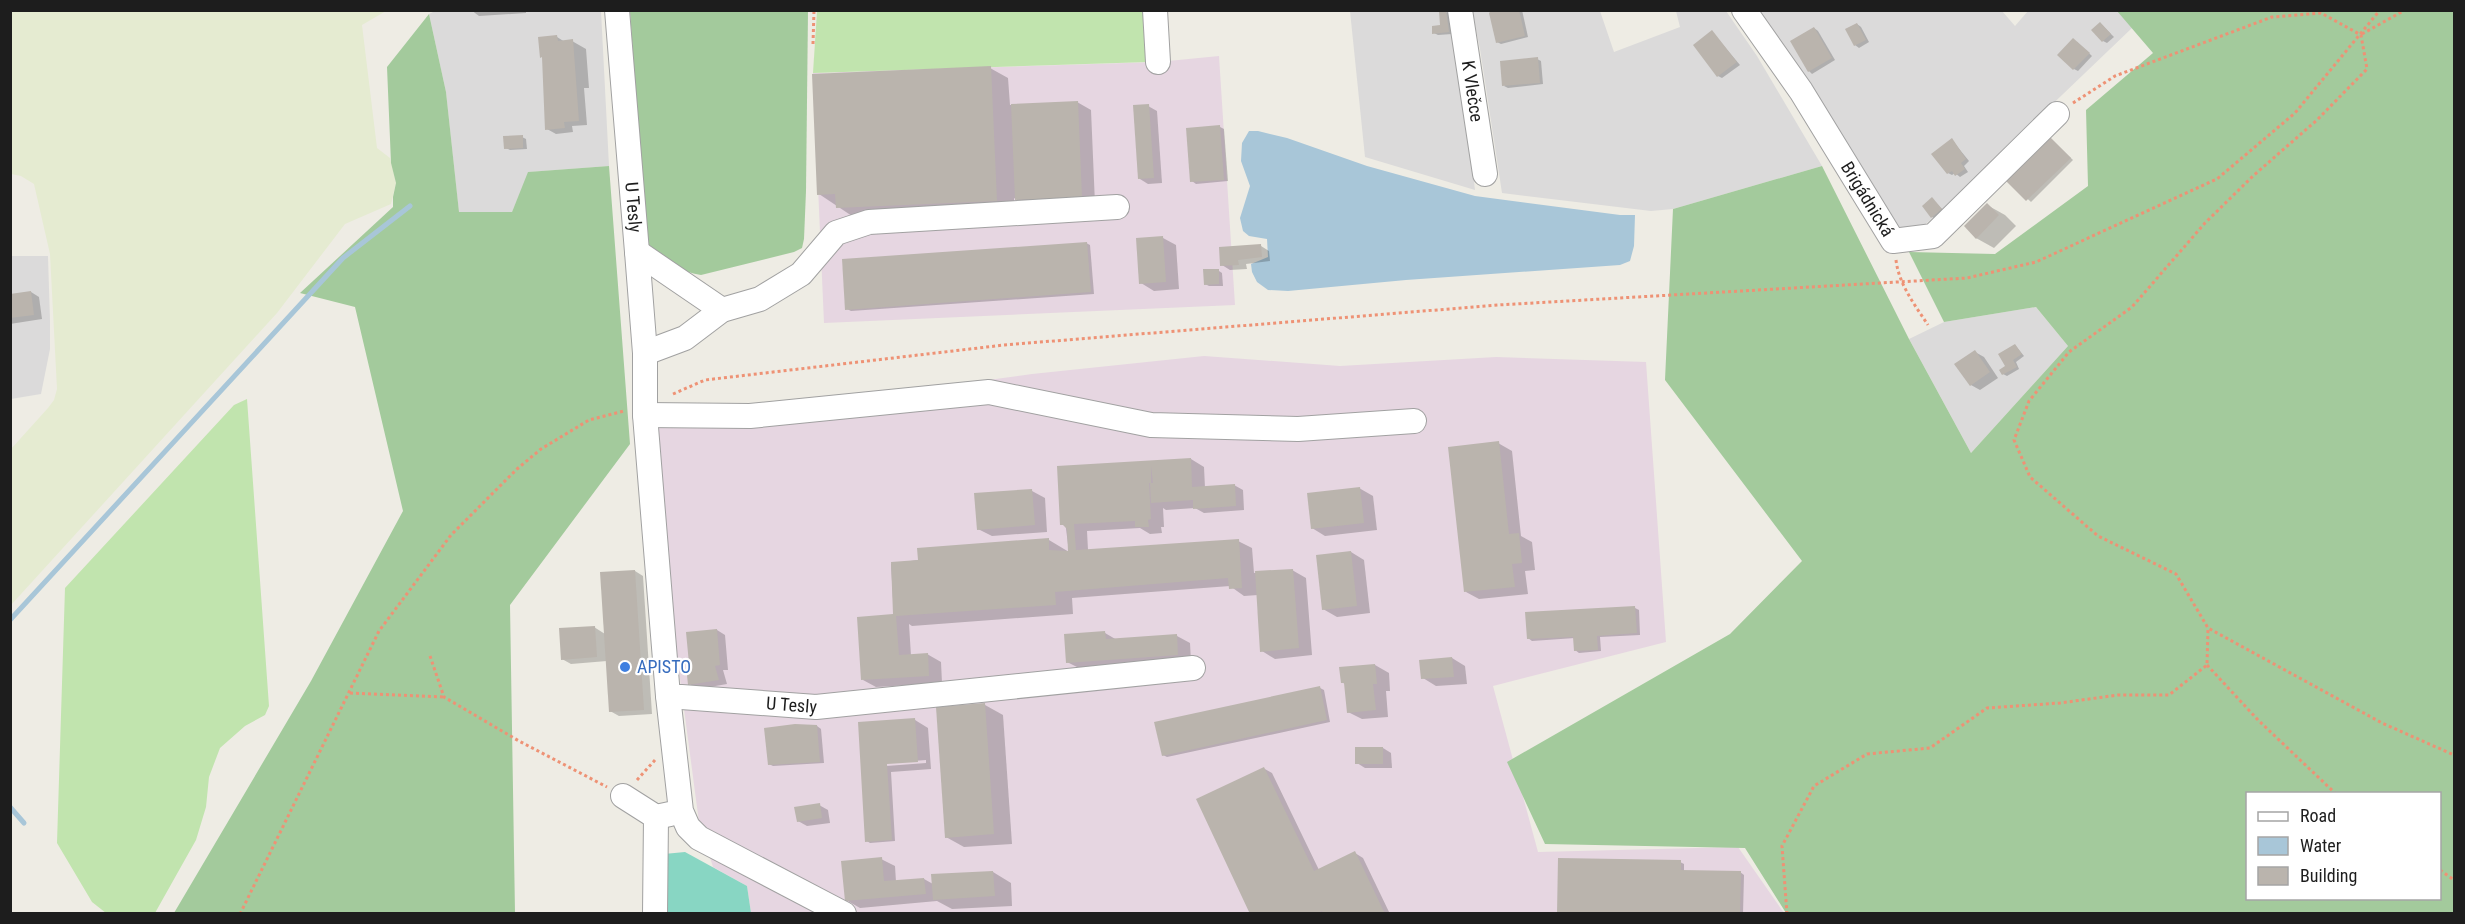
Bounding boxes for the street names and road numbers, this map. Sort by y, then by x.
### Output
street label: K Vlečce [1458,59,1488,123]
street label: Brigádnická [1837,158,1899,240]
street label: U Tesly [621,181,646,234]
street label: U Tesly [766,692,818,717]

